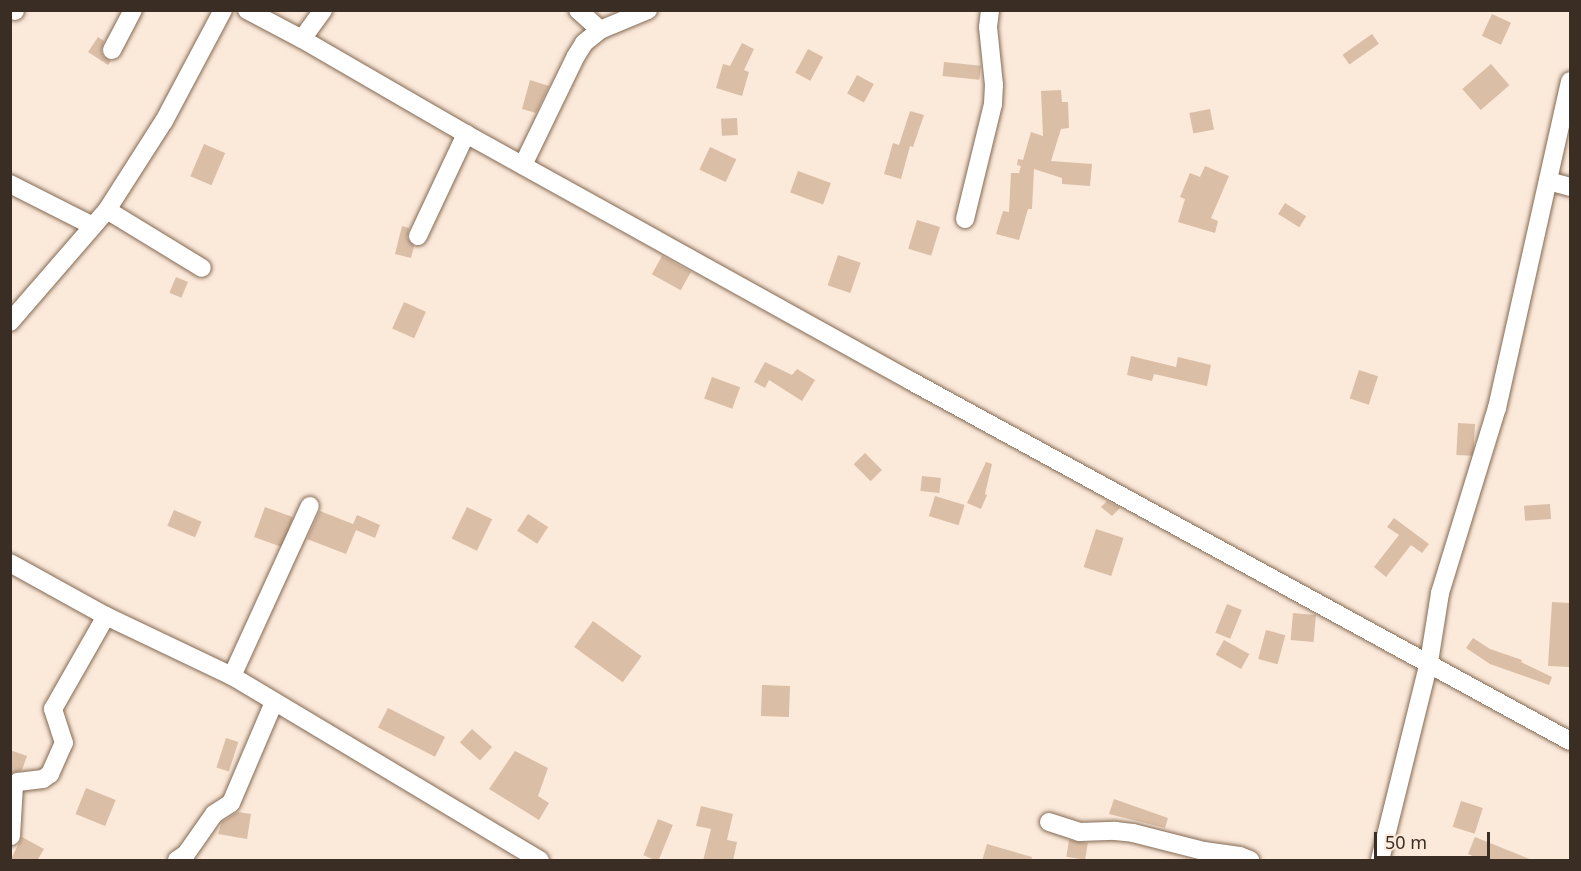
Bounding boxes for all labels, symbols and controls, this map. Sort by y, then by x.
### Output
scale bar [1377,820,1492,858]
text: 50 m [1385,830,1427,854]

